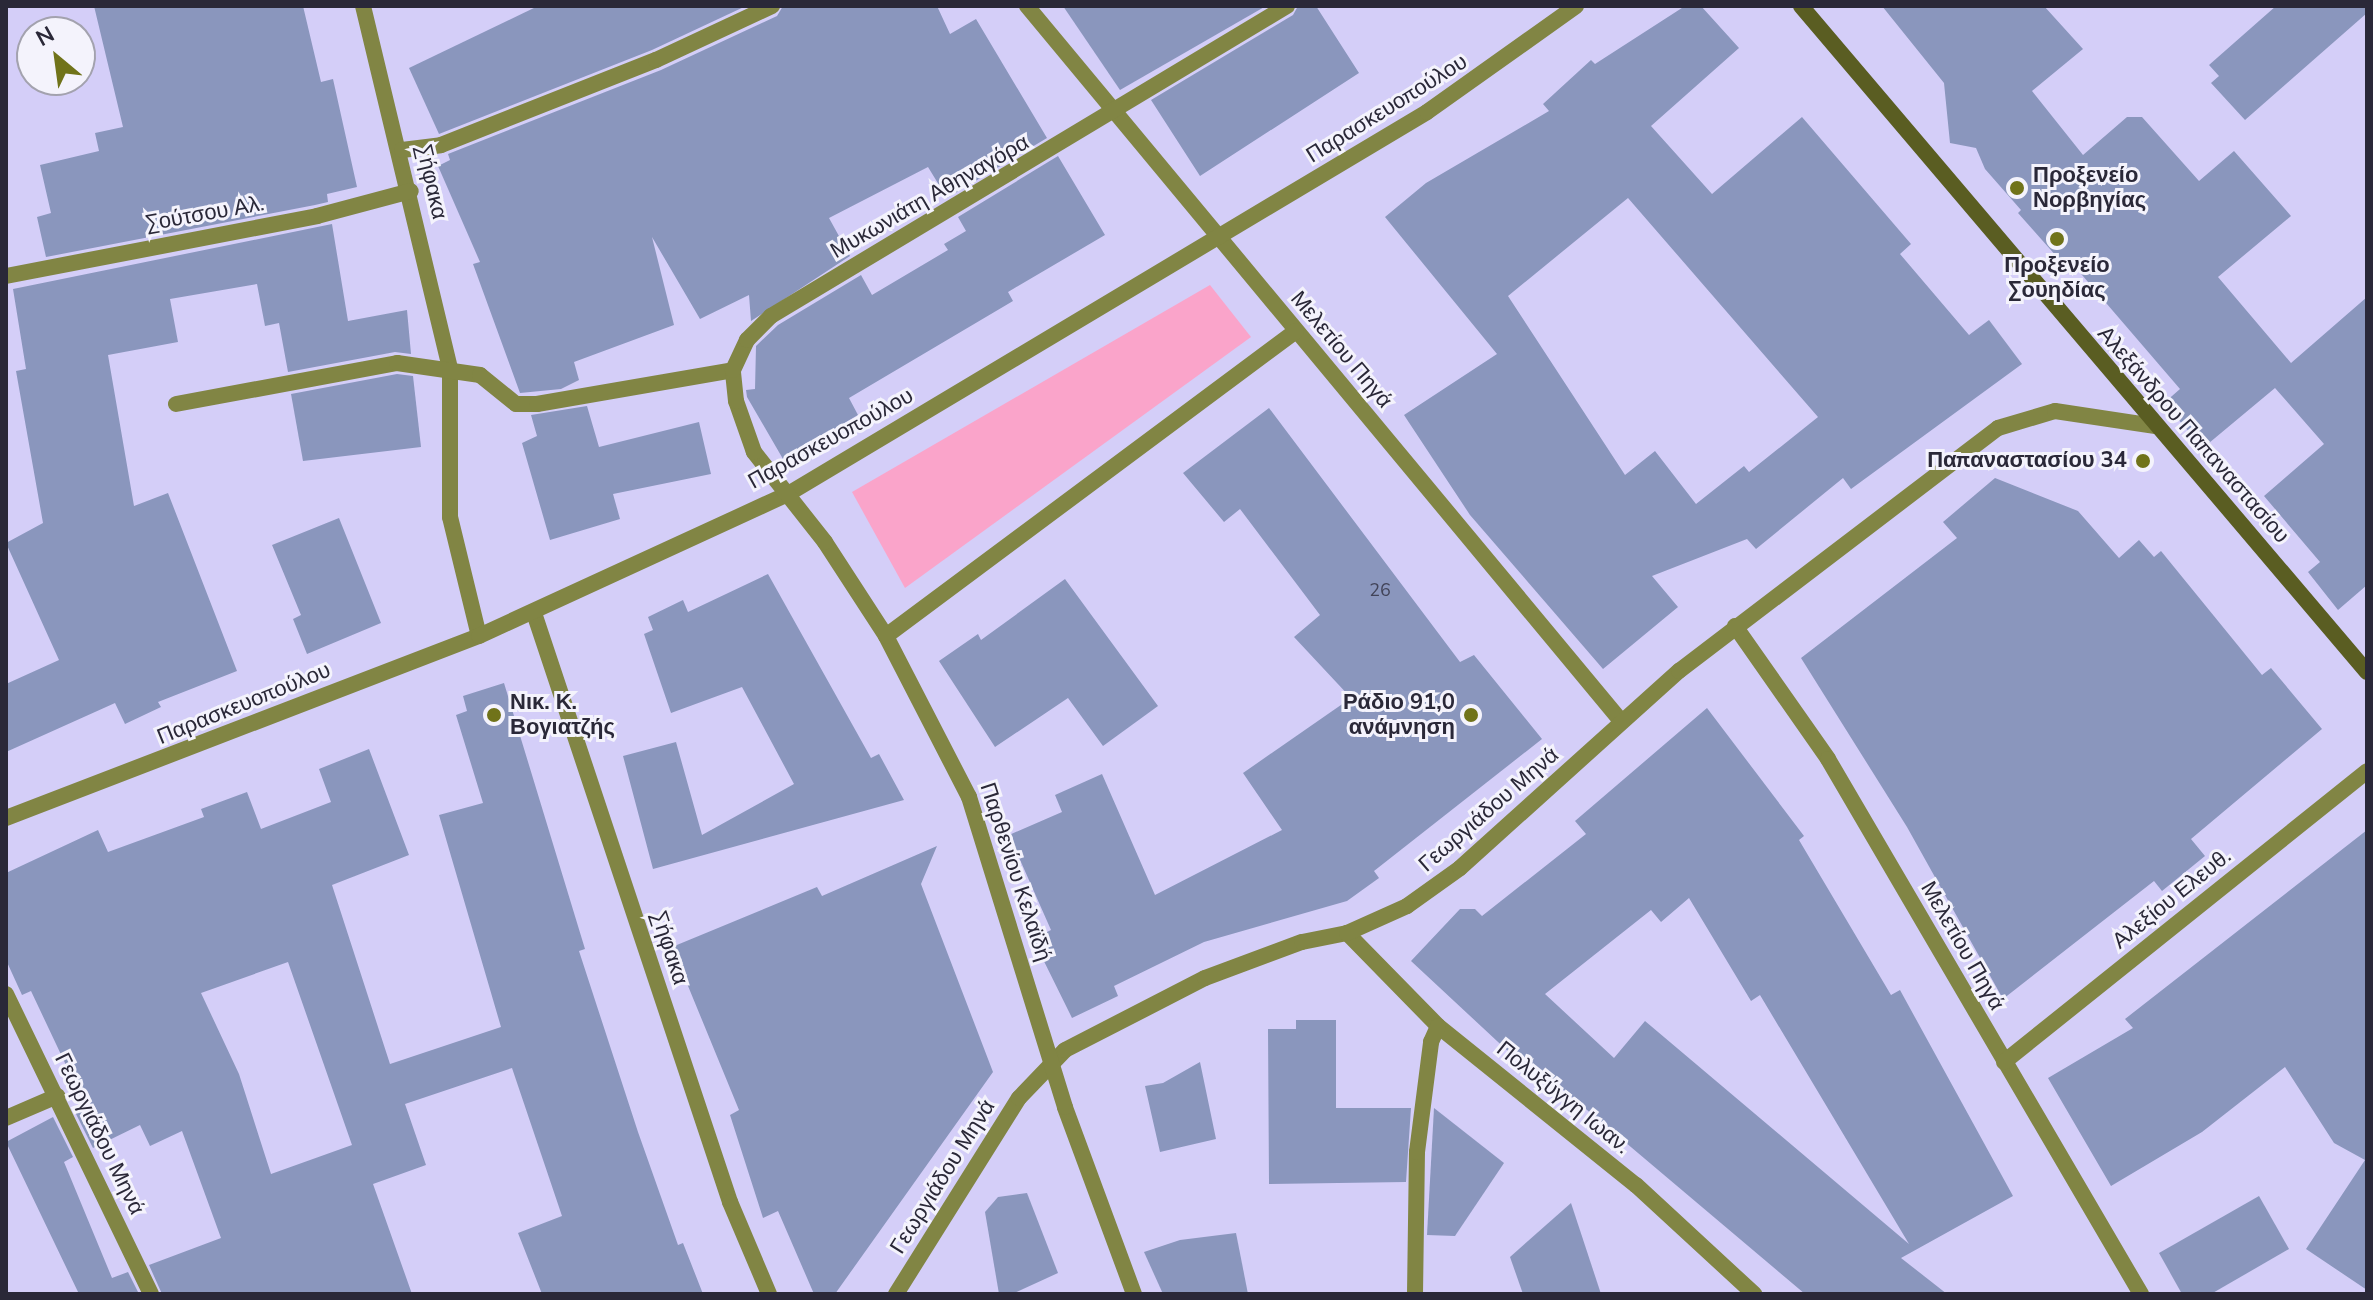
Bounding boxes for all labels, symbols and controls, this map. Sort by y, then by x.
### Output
north arrow [16,16,96,96]
text: N [31,20,60,54]
street label: Παρασκευοπούλου [1302,49,1472,169]
street label: Μυκωνιάτη Αθηναγόρα [826,129,1034,265]
street label: Σήφακα [410,142,452,222]
place label: Προξενείο Νορβηγίας [2033,162,2146,214]
marker: Προξενείο Νορβηγίας [2008,179,2026,197]
street label: Σούτσου Αλ. [144,191,266,237]
marker: Προξενείο Σουηδίας [2048,230,2066,248]
place label: Προξενείο Σουηδίας [2004,252,2110,304]
street label: Μελετίου Πηγά [1285,286,1397,414]
street label: Αλεξάνδρου Παπαναστασίου [2092,321,2294,549]
street label: Παρασκευοπούλου [744,383,918,495]
place label: Παπαναστασίου 34 [1927,448,2127,474]
marker: Παπαναστασίου 34 [2134,452,2152,470]
house number: 26 [1369,579,1391,601]
street label: Παρασκευοπούλου [153,657,335,751]
place label: Νικ. Κ. Βογιατζής [510,689,615,740]
place label: Ράδιο 91,0 ανάμνηση [1343,689,1455,740]
marker: Νικ. Κ. Βογιατζής [485,706,503,724]
marker: Ράδιο 91,0 ανάμνηση [1462,706,1480,724]
street label: Γεωργιάδου Μηνά [1414,742,1564,878]
street label: Παρθενίου Κελαϊδή [974,779,1056,965]
street label: Αλεξίου Ελευθ. [2107,843,2237,955]
street label: Μελετίου Πηγά [1914,877,2010,1015]
street label: Σήφακα [645,908,693,988]
street label: Πολυξύγγη Ιωαν. [1491,1036,1635,1160]
street label: Γεωργιάδου Μηνά [48,1049,150,1219]
street label: Γεωργιάδου Μηνά [885,1095,1001,1259]

